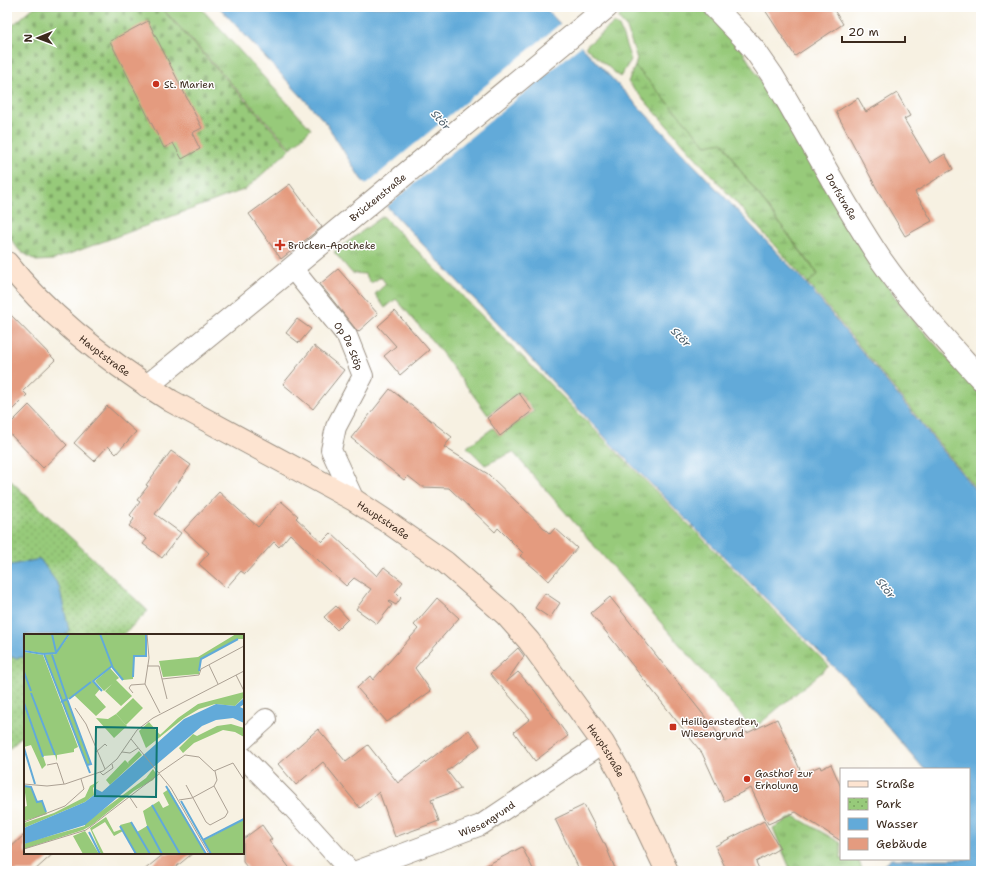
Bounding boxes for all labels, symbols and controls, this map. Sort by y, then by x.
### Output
north arrow [18,18,58,58]
scale bar [842,18,905,44]
text: 20 m [848,24,879,40]
text: N [21,33,36,43]
place label: St. Marien [164,78,214,91]
marker: St. Marien [151,79,161,89]
water label: Stör [427,107,454,134]
street label: Brückenstraße [347,170,409,225]
street label: Dorfstraße [823,171,860,223]
place label: Brücken-Apotheke [288,239,376,252]
marker: Brücken-Apotheke [275,240,285,250]
street label: Op De Stöp [331,319,366,372]
water label: Stör [667,324,695,351]
street label: Hauptstraße [76,332,133,379]
street label: Hauptstraße [355,498,412,543]
water label: Stör [873,575,899,602]
inset map [24,634,244,854]
place label: Heiligenstedten, Wiesengrund [681,715,759,740]
street label: Hauptstraße [584,721,628,780]
marker: Heiligenstedten, Wiesengrund [668,722,678,732]
place label: Gasthof zur Erholung [755,767,813,792]
legend [840,768,970,860]
marker: Gasthof zur Erholung [742,774,752,784]
text: Straße [876,776,915,792]
text: Park [876,796,902,812]
street label: Wiesengrund [457,798,518,840]
text: Wasser [876,816,918,832]
text: Gebäude [876,836,927,852]

